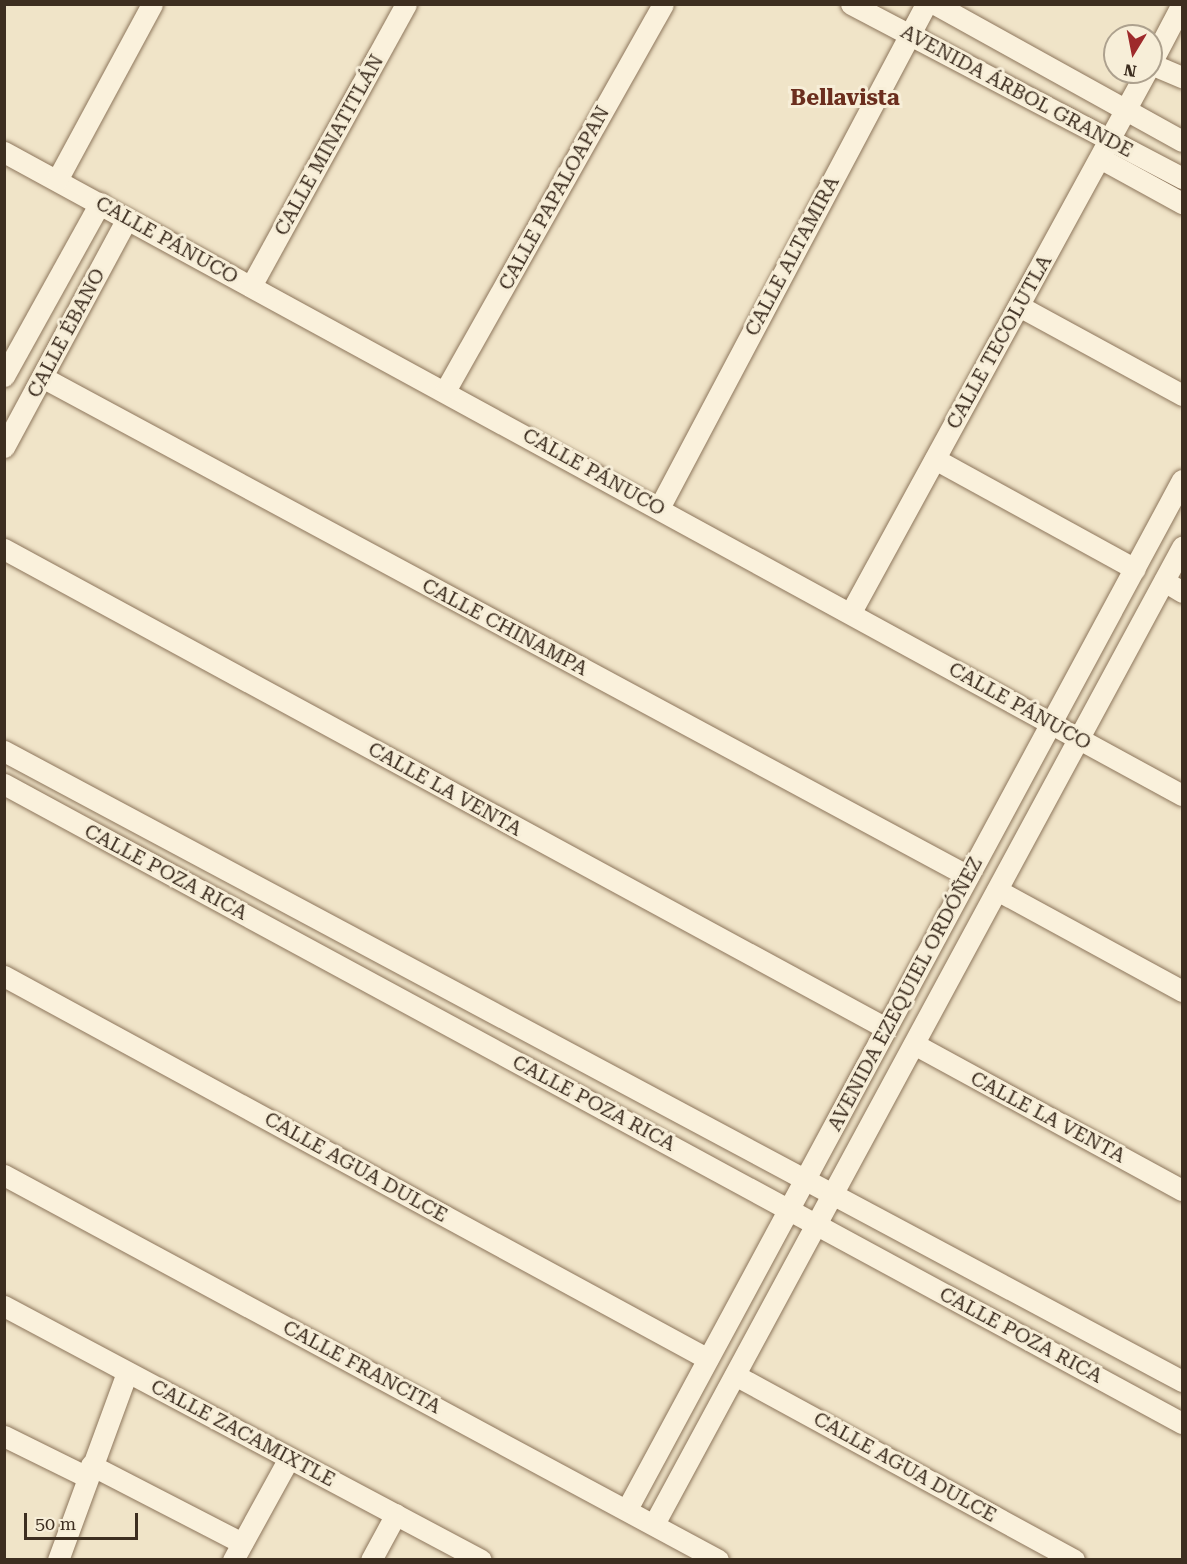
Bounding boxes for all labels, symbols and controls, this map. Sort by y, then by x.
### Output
street label: AVENIDA ÁRBOL GRANDE [897,19,1137,163]
north arrow [1103,24,1163,84]
street label: CALLE MINATITLÁN [269,50,389,240]
district label: Bellavista [790,85,900,111]
street label: CALLE PAPALOAPAN [493,102,615,294]
street label: CALLE ALTAMIRA [740,172,844,340]
street label: CALLE PÁNUCO [92,191,242,289]
street label: CALLE TECOLUTLA [941,251,1057,433]
street label: CALLE ÉBANO [22,264,110,402]
street label: CALLE PÁNUCO [519,423,669,521]
street label: CALLE CHINAMPA [418,573,592,681]
street label: CALLE PÁNUCO [945,657,1095,755]
street label: CALLE LA VENTA [364,737,526,841]
street label: CALLE POZA RICA [80,819,252,925]
street label: AVENIDA EZEQUIEL ORDÓÑEZ [822,853,988,1135]
street label: CALLE POZA RICA [508,1050,680,1156]
street label: CALLE LA VENTA [966,1066,1130,1168]
street label: CALLE AGUA DULCE [260,1107,452,1227]
street label: CALLE POZA RICA [935,1282,1107,1388]
street label: CALLE FRANCITA [279,1315,445,1419]
street label: CALLE ZACAMIXTLE [147,1374,339,1492]
street label: CALLE AGUA DULCE [809,1407,1001,1527]
scale bar [27,1501,141,1539]
text: 50 m [35,1513,76,1534]

